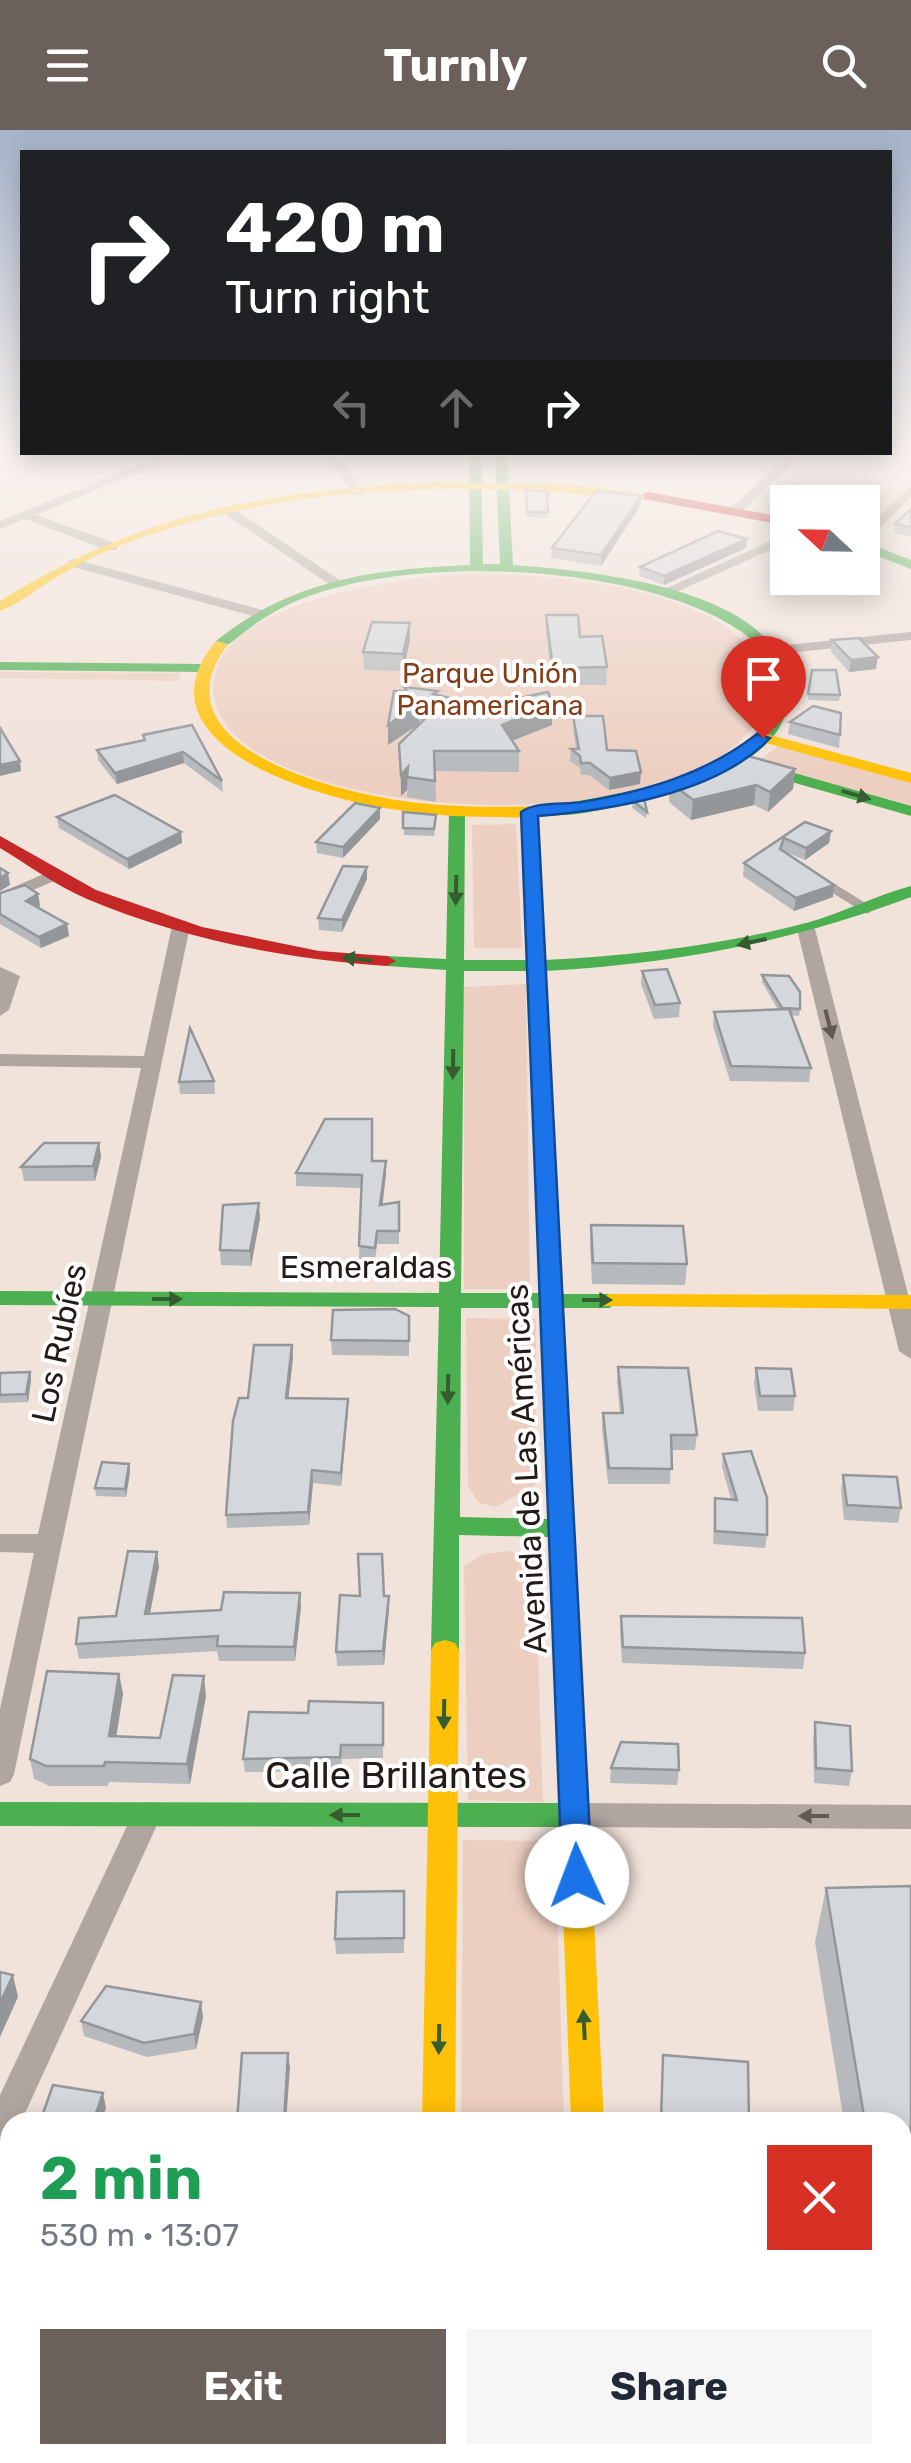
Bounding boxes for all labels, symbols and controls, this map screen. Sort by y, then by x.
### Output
icon: menu [40,38,95,93]
icon: search [816,38,871,93]
text: Turnly [383,39,528,92]
text: 420 m [225,187,445,270]
icon: right [60,190,190,320]
text: Turn right [225,271,429,324]
icon: left [324,380,379,435]
icon: ahead [429,380,484,435]
icon: right [534,380,589,435]
north arrow [770,485,880,595]
map controls [770,485,880,595]
pin [721,636,806,739]
icon: arrive [736,651,791,706]
park label: Parque Unión Panamericana [397,657,583,722]
one-way arrow [840,788,871,804]
one-way arrow [447,874,463,906]
one-way arrow [736,935,767,951]
one-way arrow [341,951,373,967]
one-way arrow [822,1009,838,1040]
one-way arrow [445,1049,461,1081]
street label: Esmeraldas [280,1248,452,1286]
street label: Los Rubíes [24,1260,94,1426]
street label: Avenida de Las Américas [497,1283,555,1655]
one-way arrow [152,1291,184,1307]
one-way arrow [582,1292,614,1308]
one-way arrow [440,1374,456,1406]
one-way arrow [435,1699,451,1731]
street label: Calle Brillantes [265,1752,527,1798]
one-way arrow [328,1807,360,1823]
one-way arrow [797,1808,829,1824]
position arrow [525,1824,629,1928]
one-way arrow [576,2009,592,2041]
one-way arrow [431,2024,447,2056]
text: 2 min [40,2143,202,2214]
button: close [767,2145,872,2250]
text: 530 m · 13:07 [40,2216,239,2254]
button: Exit [40,2329,446,2444]
button: Share [466,2329,872,2444]

